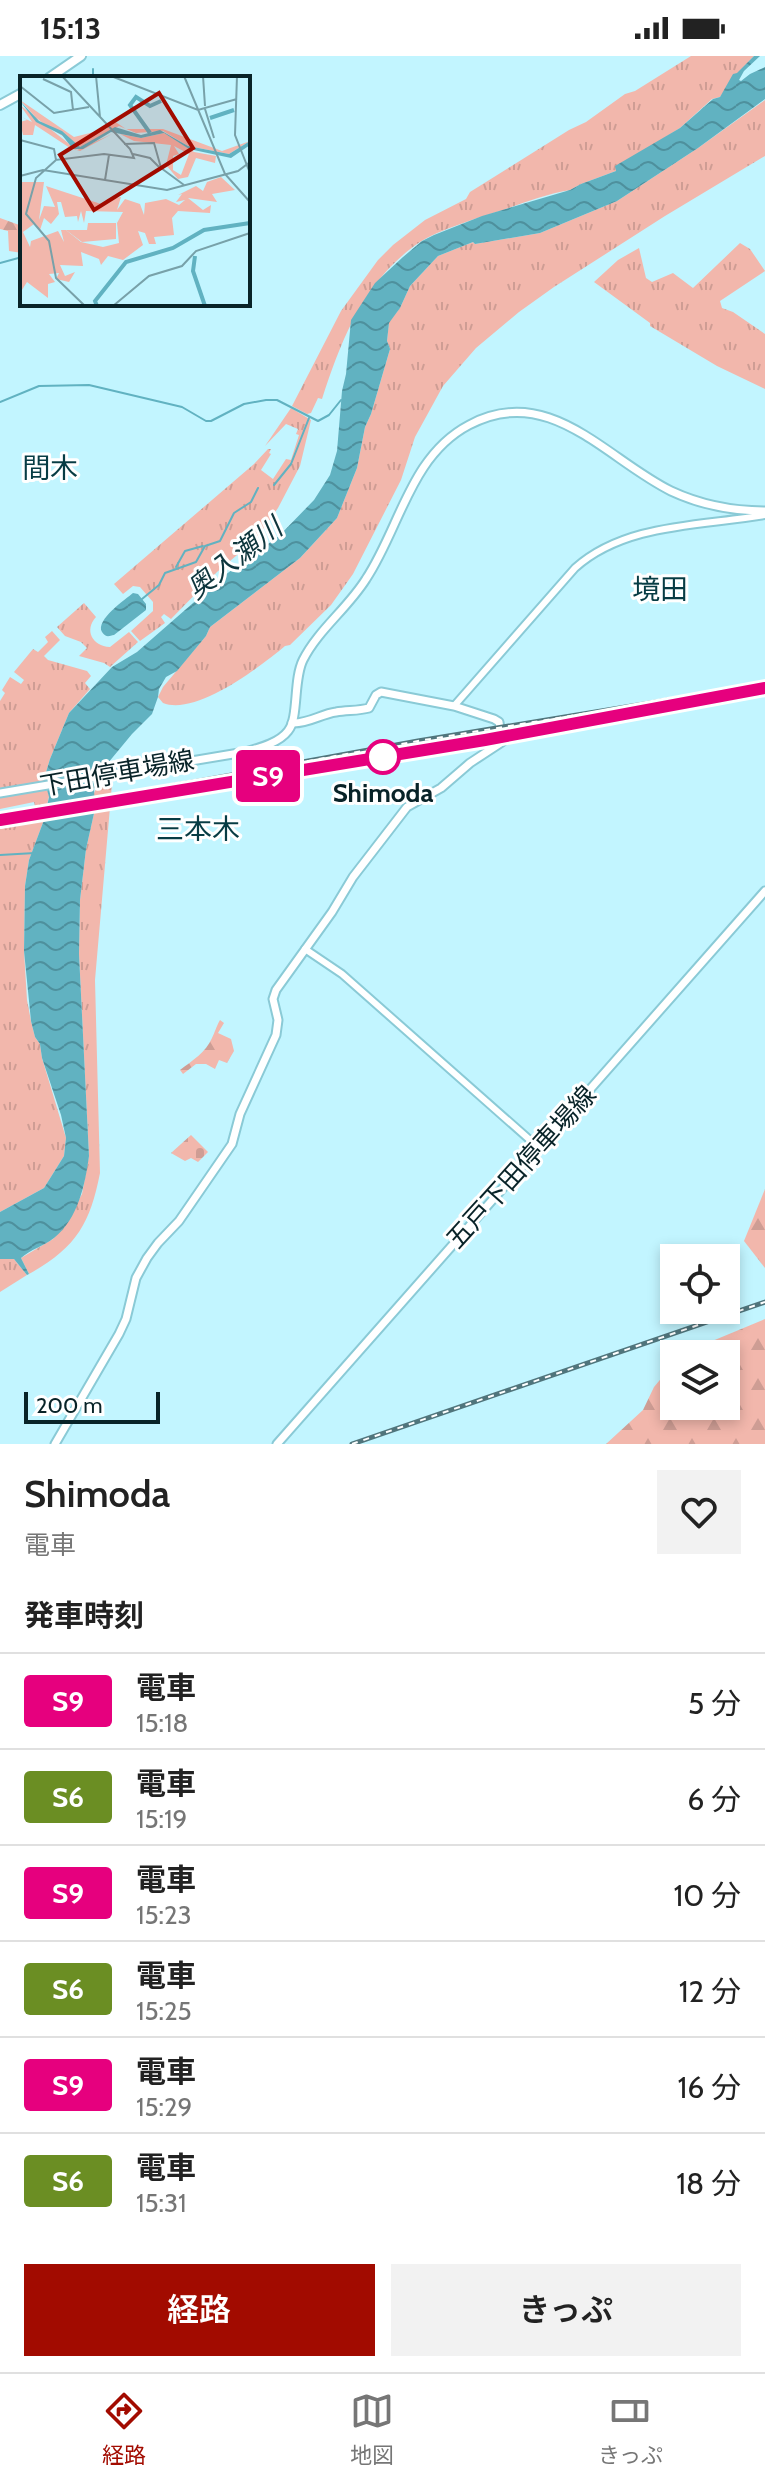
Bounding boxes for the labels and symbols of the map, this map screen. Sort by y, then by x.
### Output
inset map [20,76,250,306]
district label: 間木 [22,451,78,485]
water label: 奥入瀬川 [179,508,291,606]
district label: 境田 [632,572,688,606]
marker: Shimoda [366,740,400,774]
street label: 下田停車場線 [37,744,197,802]
line badge: S9 [232,750,304,802]
place label: Shimoda [333,777,433,809]
district label: 三本木 [156,812,240,846]
street label: 五戸下田停車場線 [440,1079,602,1255]
scale bar [24,1388,160,1424]

